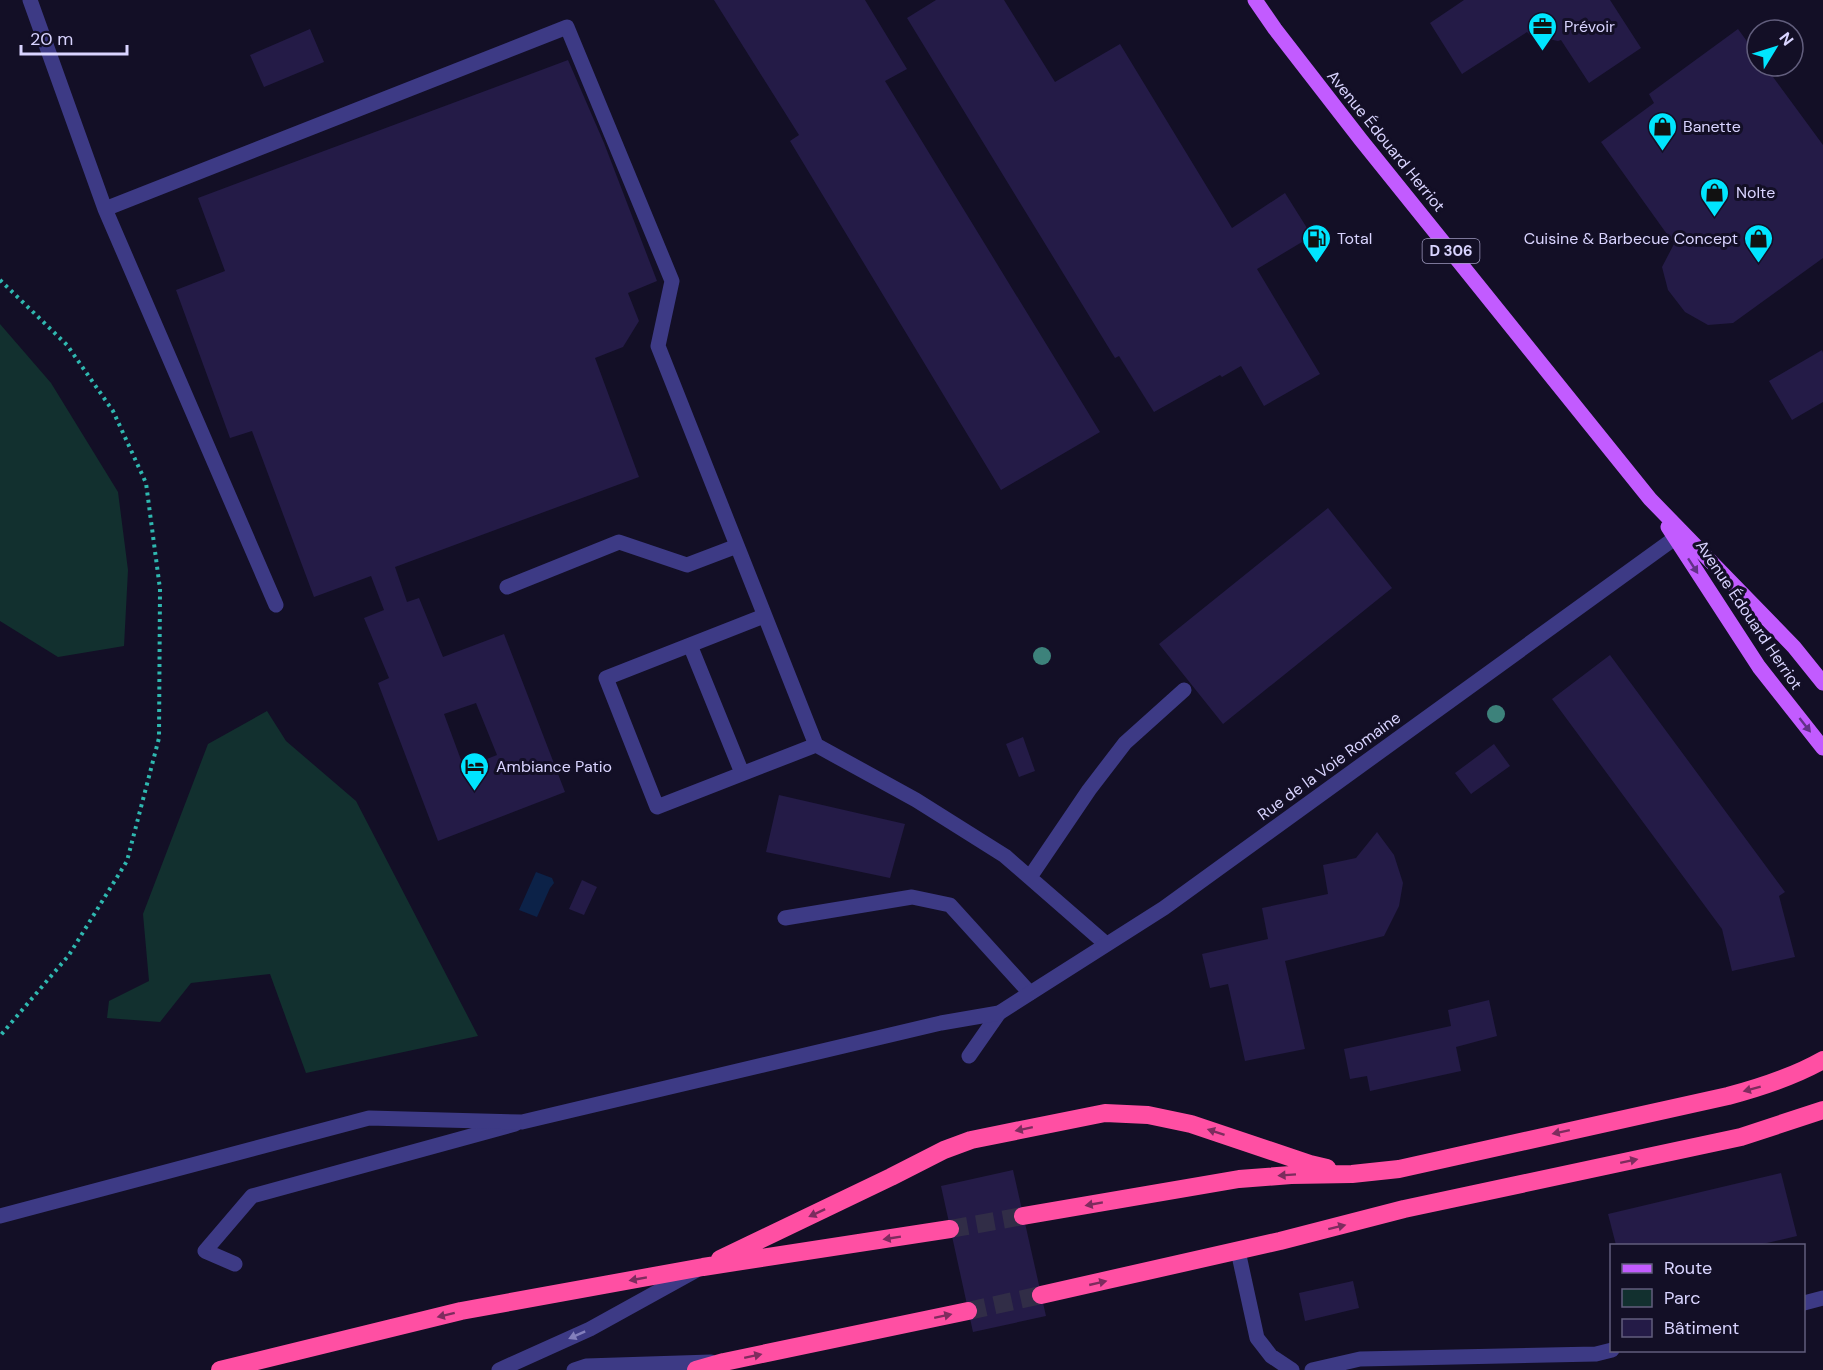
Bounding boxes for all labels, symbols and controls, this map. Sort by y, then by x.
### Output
office icon: Prévoir [1527,10,1559,52]
place label: Prévoir [1564,16,1615,37]
scale bar [21,18,128,56]
north arrow [1745,18,1805,78]
text: 20 m [30,27,73,51]
text: N [1775,28,1798,50]
street label: Avenue Édouard Herriot [1322,66,1450,216]
shop icon: Banette [1646,110,1678,152]
place label: Banette [1683,116,1741,137]
shop icon: Nolte [1699,176,1731,218]
place label: Nolte [1736,182,1775,203]
fuel station icon: Total [1300,222,1332,264]
shop icon: Cuisine & Barbecue Concept [1743,222,1775,264]
place label: Total [1337,228,1372,249]
place label: Cuisine & Barbecue Concept [1524,228,1738,249]
road number: D 306 [1422,239,1480,263]
street label: Avenue Édouard Herriot [1691,536,1807,694]
one-way arrow [1688,558,1699,574]
street label: Rue de la Voie Romaine [1253,707,1405,825]
one-way arrow [1799,718,1811,733]
hotel icon: Ambiance Patio [459,750,491,792]
place label: Ambiance Patio [496,756,612,777]
one-way arrow [1742,1085,1761,1095]
one-way arrow [1015,1125,1034,1134]
one-way arrow [1207,1127,1225,1137]
one-way arrow [1552,1128,1571,1137]
one-way arrow [1620,1156,1639,1166]
one-way arrow [1277,1170,1296,1180]
one-way arrow [1084,1199,1103,1208]
one-way arrow [808,1208,825,1217]
one-way arrow [1327,1221,1346,1231]
one-way arrow [883,1234,902,1243]
legend [1610,1244,1805,1352]
text: Route [1664,1256,1712,1280]
one-way arrow [628,1275,647,1284]
one-way arrow [1089,1277,1107,1287]
text: Parc [1664,1286,1700,1310]
one-way arrow [437,1310,455,1320]
one-way arrow [934,1311,953,1320]
text: Bâtiment [1664,1316,1739,1340]
one-way arrow [569,1330,586,1339]
one-way arrow [743,1351,762,1360]

